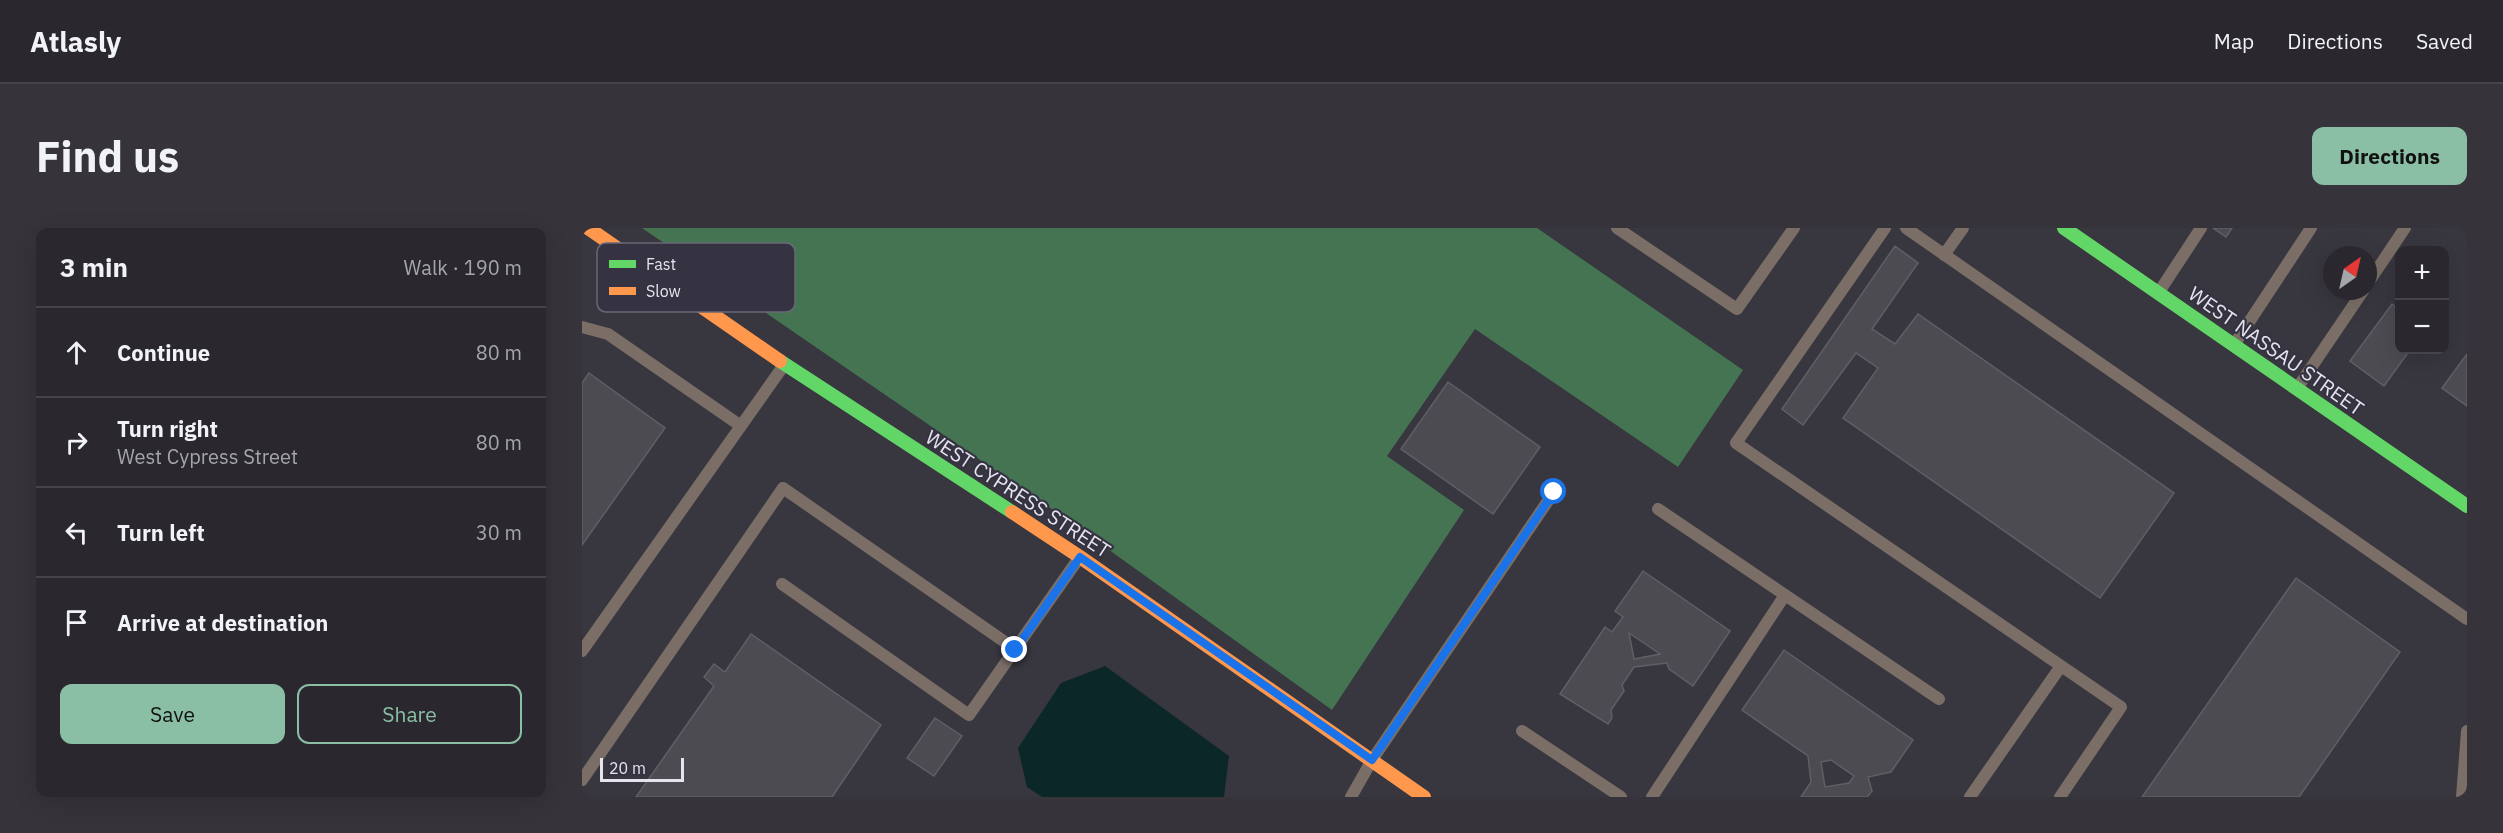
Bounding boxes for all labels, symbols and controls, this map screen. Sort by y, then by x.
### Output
text: Atlasly [30,23,121,60]
text: Map [2214,27,2254,55]
text: Directions [2287,27,2383,55]
text: Saved [2416,27,2473,55]
button: Directions [2312,127,2467,185]
text: Find us [36,129,179,184]
legend [597,243,795,312]
north arrow [2323,246,2377,300]
map controls [2395,246,2449,354]
button: + [2395,246,2449,300]
text: 3 min [60,250,128,284]
text: Walk · 190 m [404,254,522,281]
text: Fast [646,254,676,274]
street label: WEST NASSAU STREET [2183,280,2369,421]
text: Slow [646,281,681,301]
button: − [2395,300,2449,354]
icon: ahead [60,336,93,369]
text: Continue [117,338,210,367]
text: 80 m [476,339,522,366]
text: Turn right [117,414,218,443]
street label: WEST CYPRESS STREET [920,423,1116,564]
icon: right [60,426,93,459]
text: 80 m [476,429,522,456]
text: West Cypress Street [117,443,298,470]
route start [1540,478,1566,504]
icon: left [60,516,93,549]
text: Turn left [117,518,205,547]
text: 30 m [476,519,522,546]
icon: arrive [60,606,93,639]
text: Arrive at destination [117,608,328,637]
route end [1001,636,1027,662]
button: Save [60,684,285,744]
button: Share [297,684,522,744]
scale bar [600,755,684,782]
text: 20 m [609,758,646,778]

